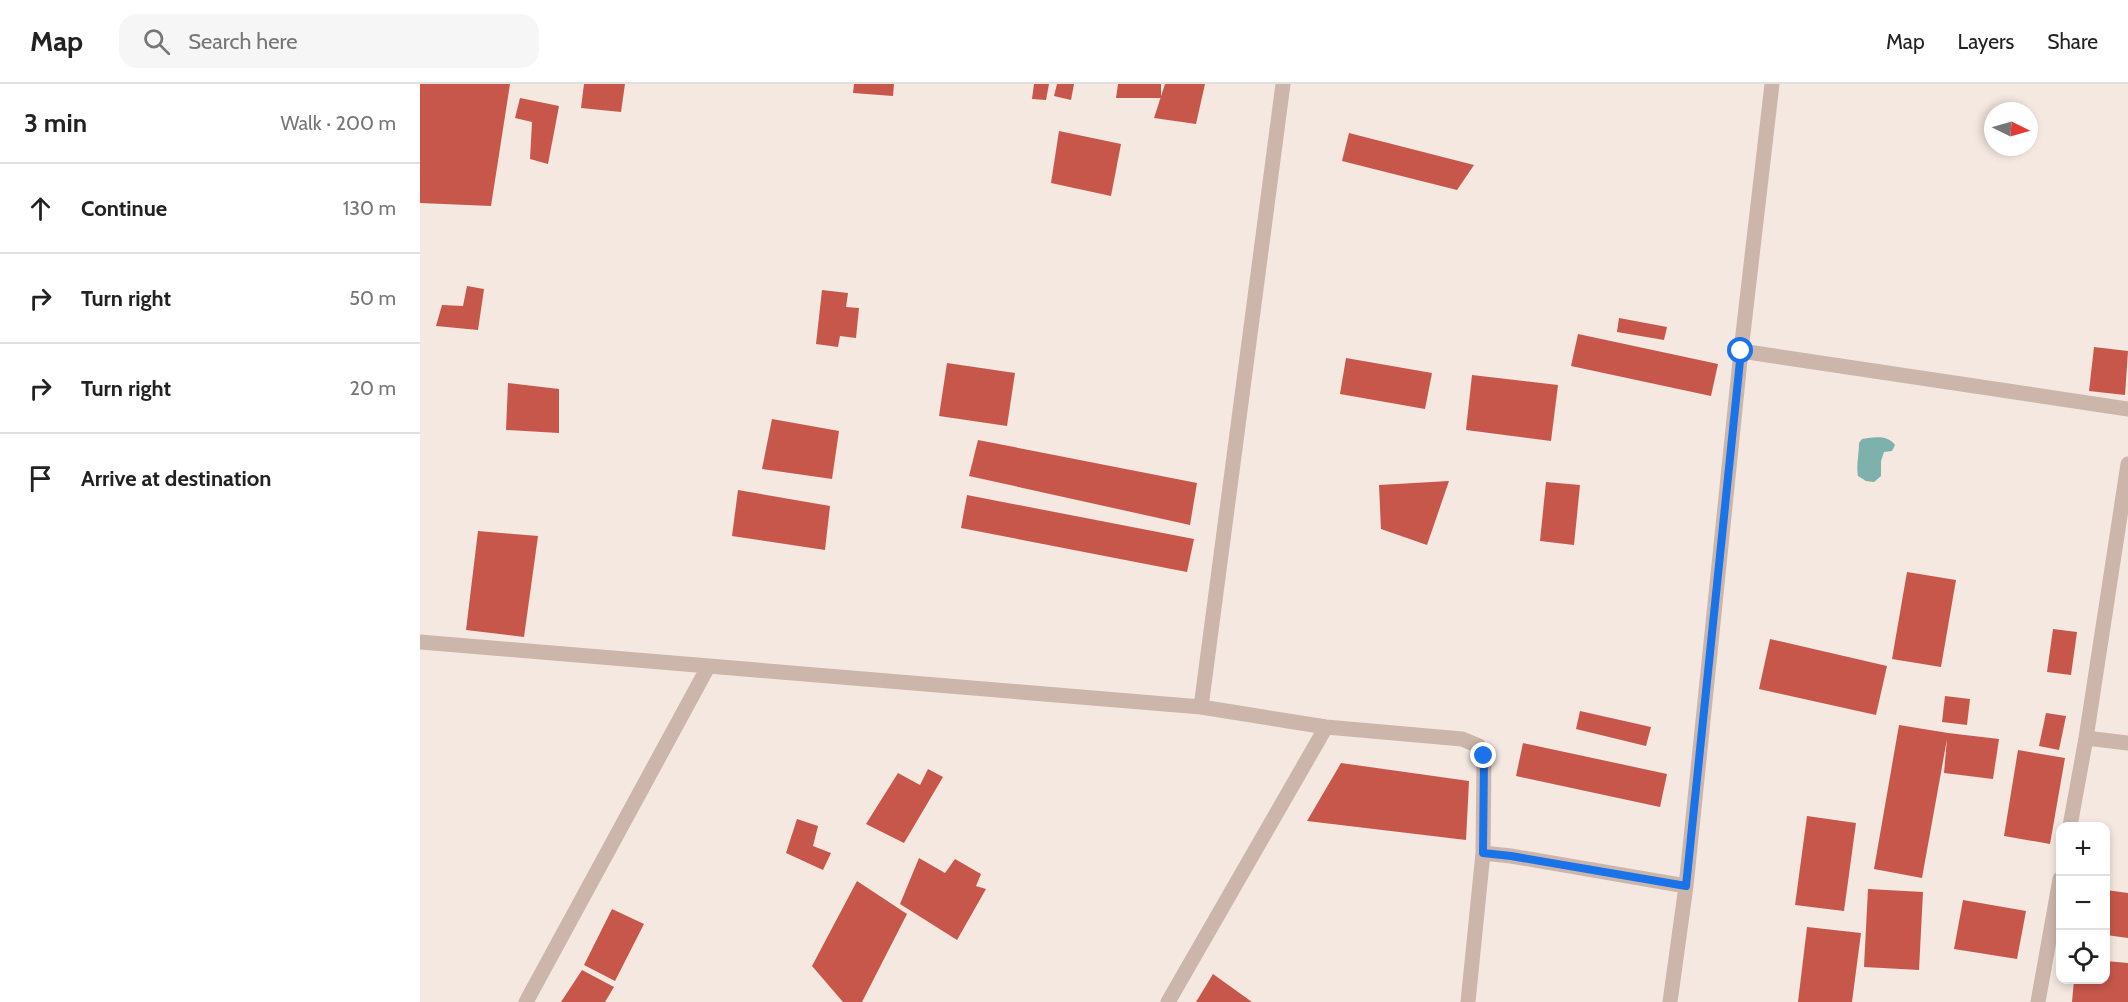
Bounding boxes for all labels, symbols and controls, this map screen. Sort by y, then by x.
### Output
search box [119,14,539,68]
text: Map [30,24,83,58]
icon: search [140,25,173,58]
text: Search here [188,28,297,55]
text: Map [1886,29,1925,54]
text: Layers [1958,29,2014,54]
text: Share [2047,29,2098,54]
north arrow [1984,102,2038,156]
text: 3 min [24,107,87,139]
text: Walk · 200 m [280,111,396,135]
icon: ahead [24,192,57,225]
text: Continue [81,195,167,222]
text: 130 m [343,196,396,220]
icon: right [24,282,57,315]
text: Turn right [81,285,171,312]
text: 50 m [349,286,396,310]
route start [1727,337,1753,363]
icon: right [24,372,57,405]
text: Turn right [81,375,171,402]
text: 20 m [350,376,396,400]
icon: arrive [24,462,57,495]
text: Arrive at destination [81,465,271,492]
route end [1470,742,1496,768]
map controls [2056,822,2110,984]
button: + [2056,822,2110,876]
button: − [2056,876,2110,930]
button: locate [2056,930,2110,984]

